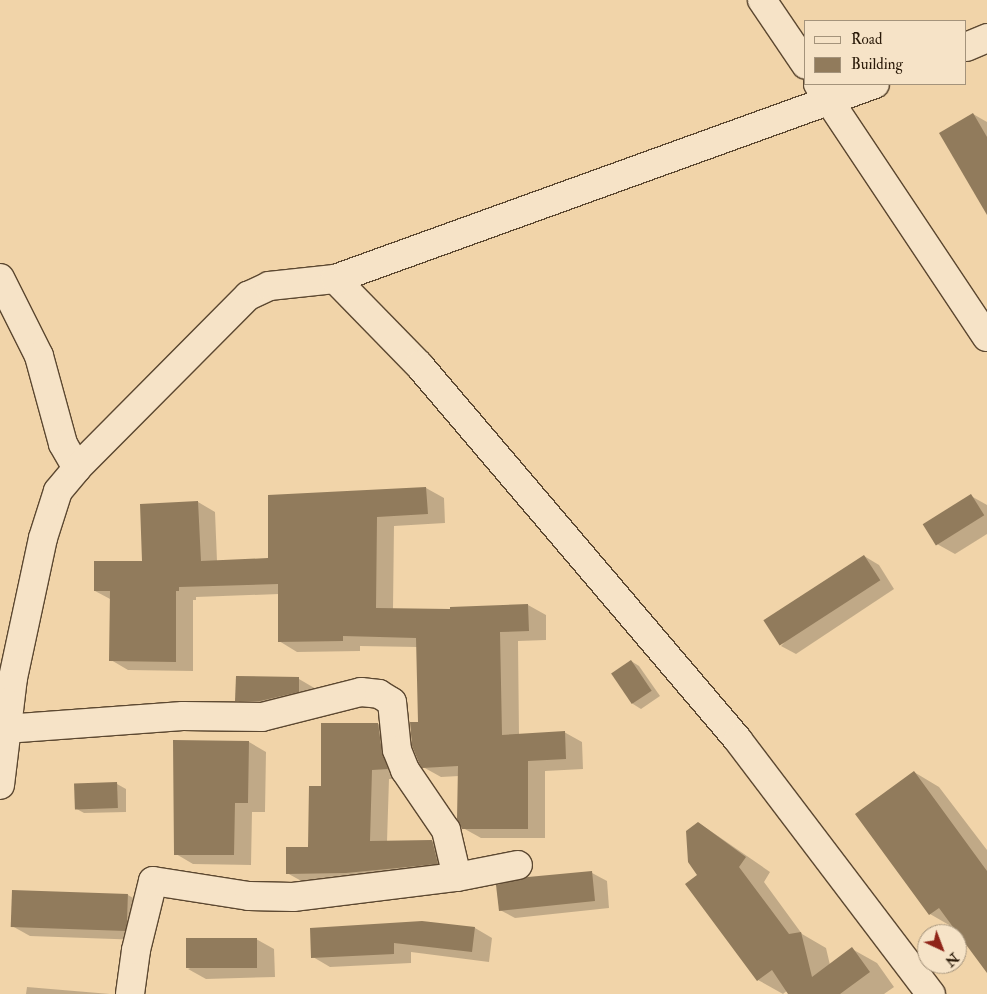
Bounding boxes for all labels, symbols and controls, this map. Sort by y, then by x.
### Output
legend [804,20,967,85]
text: Road [851,30,882,49]
text: Building [851,55,903,74]
north arrow [917,924,967,974]
text: N [942,949,962,970]

